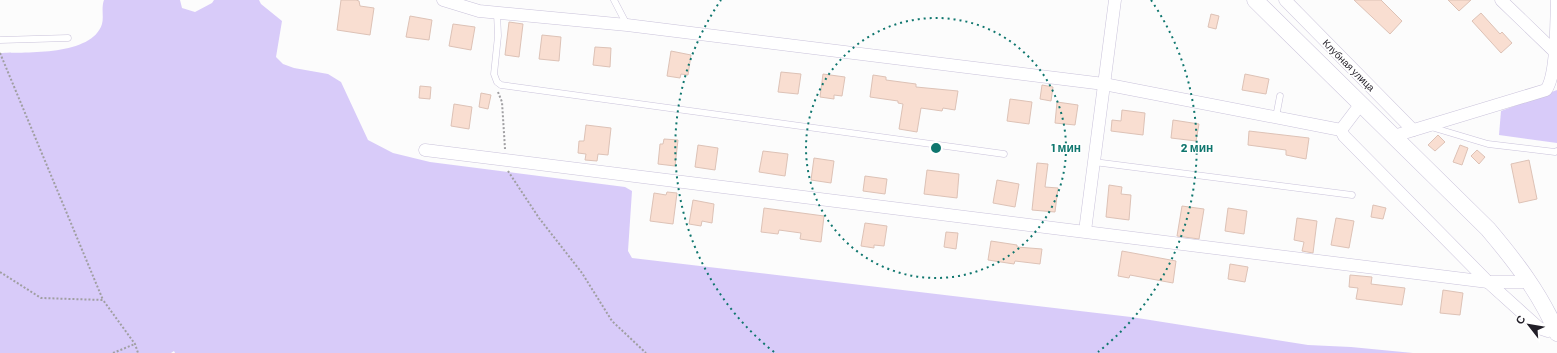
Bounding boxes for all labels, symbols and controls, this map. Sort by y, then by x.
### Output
street label: Клубная улица [1321,37,1378,94]
text: 1 мин [1051,140,1081,154]
text: 2 мин [1181,140,1213,154]
centre of rings [929,141,943,155]
north arrow [1509,305,1549,345]
text: С [1512,313,1528,326]

